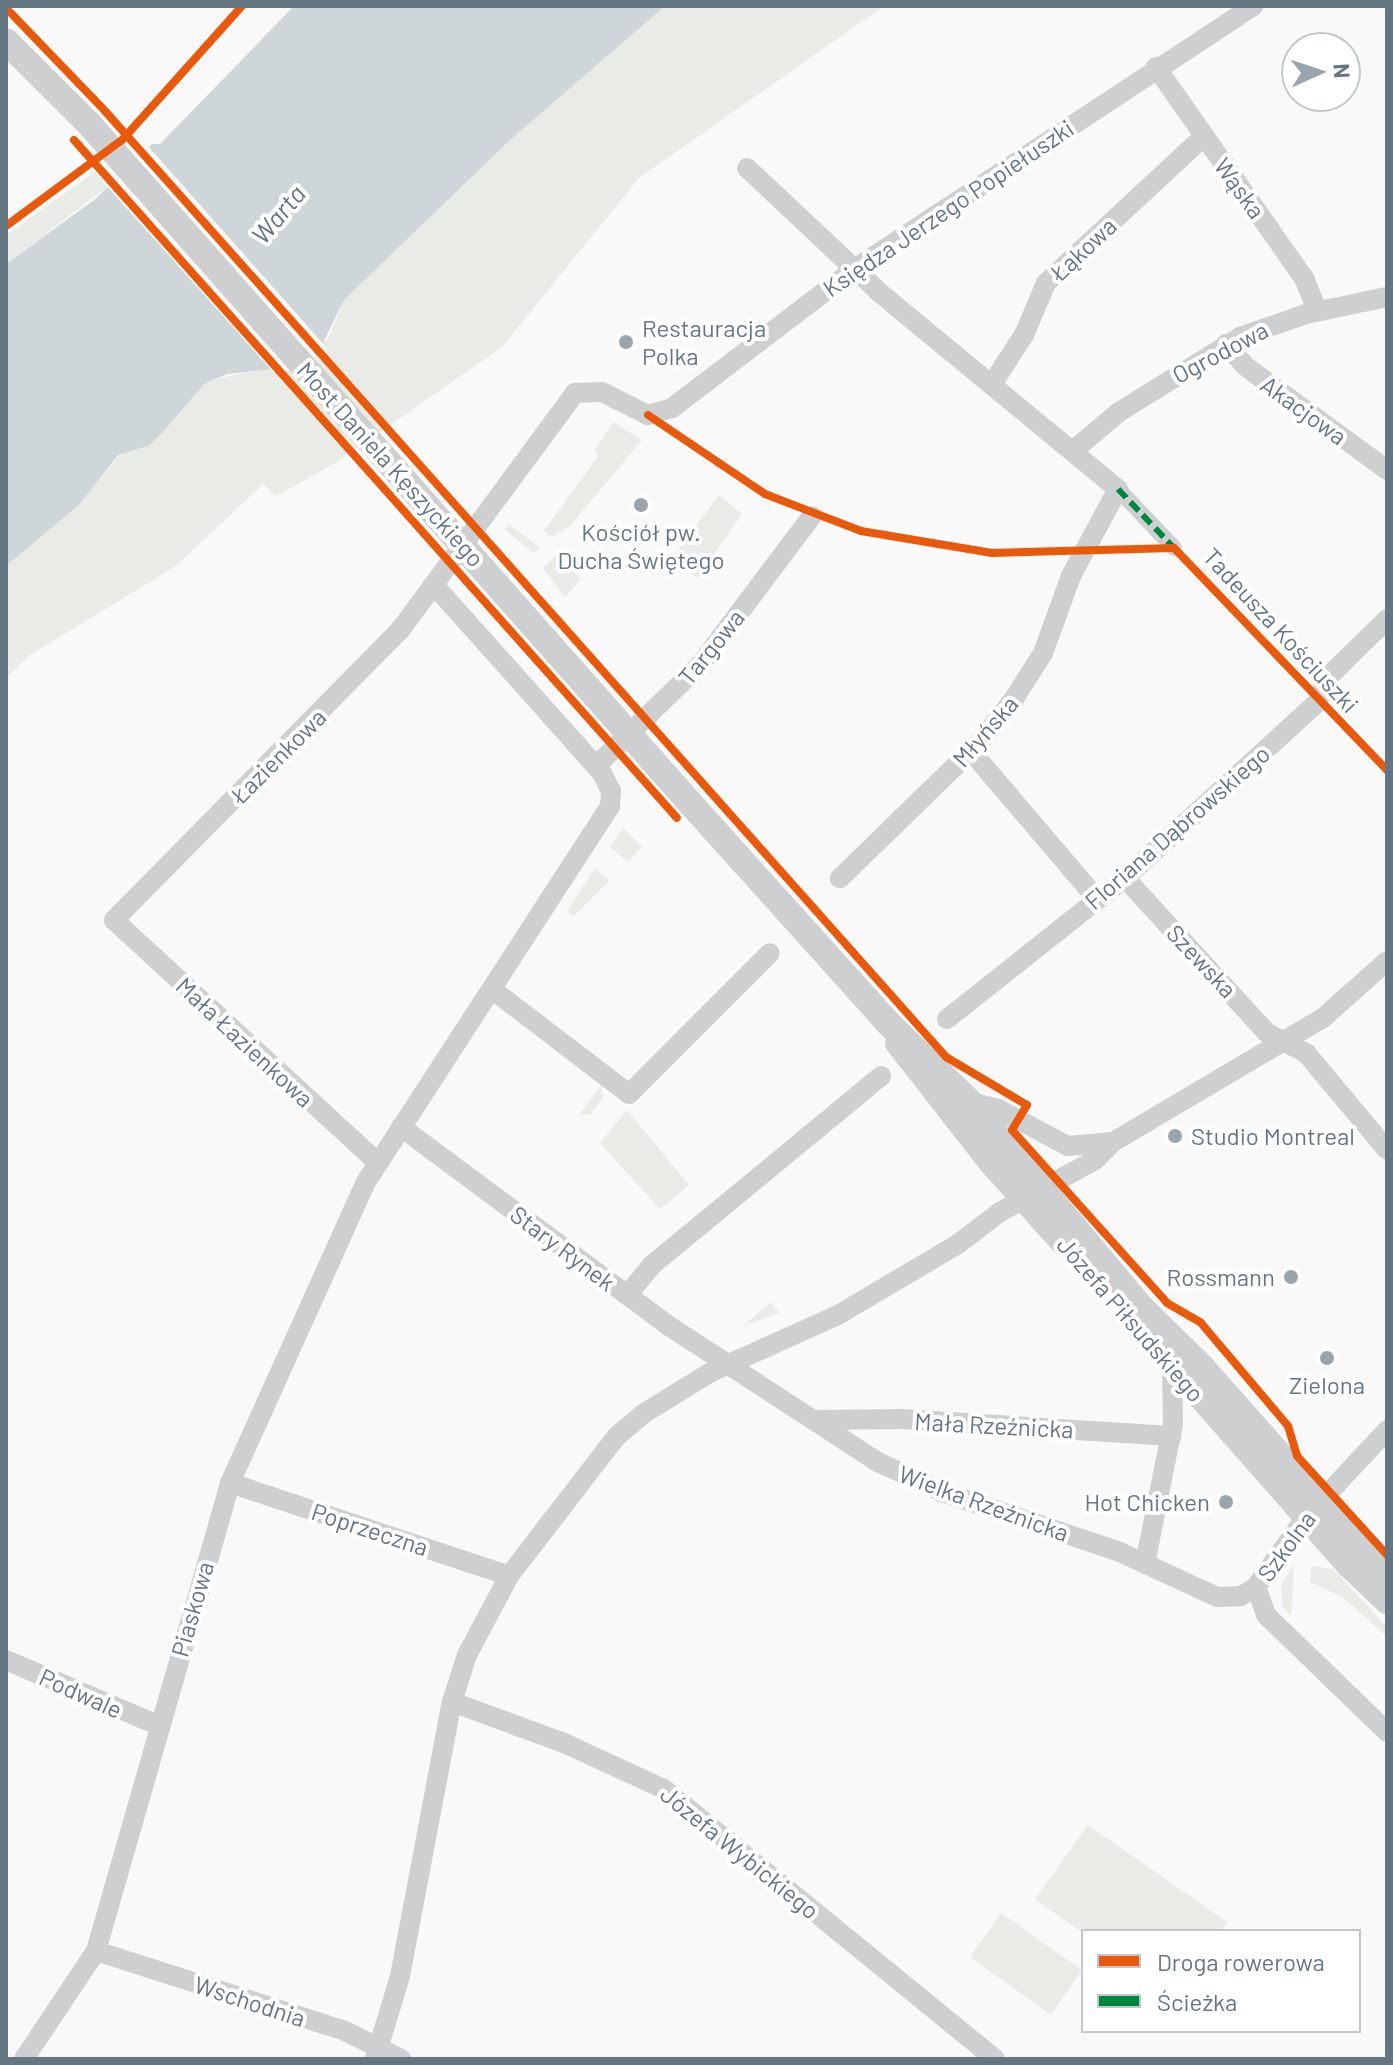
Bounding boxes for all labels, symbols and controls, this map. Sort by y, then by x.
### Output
north arrow [1281,32,1361,112]
text: N [1330,63,1356,79]
street label: Księdza Jerzego Popiełuszki [817,113,1079,303]
street label: Wąska [1208,152,1272,224]
water label: Warta [244,178,312,250]
street label: Łąkowa [1044,211,1122,287]
place label: Restauracja Polka [642,314,766,370]
street label: Ogrodowa [1167,315,1273,389]
marker: Restauracja Polka [617,333,635,351]
street label: Most Daniela Kęszyckiego [291,356,491,572]
street label: Akacjowa [1256,369,1352,451]
marker: Kościół pw. Ducha Świętego [632,496,650,514]
place label: Kościół pw. Ducha Świętego [558,518,724,574]
street label: Tadeusza Kościuszki [1197,542,1365,718]
street label: Targowa [672,603,750,691]
street label: Młyńska [946,689,1024,773]
street label: Łazienkowa [224,702,332,810]
street label: Floriana Dąbrowskiego [1079,739,1275,915]
street label: Szewska [1161,919,1243,1003]
street label: Mała Łazienkowa [170,971,320,1113]
place label: Studio Montreal [1191,1122,1355,1150]
marker: Studio Montreal [1166,1127,1184,1145]
street label: Stary Rynek [505,1199,621,1297]
street label: Józefa Piłsudskiego [1051,1230,1211,1408]
place label: Rossmann [1167,1263,1275,1291]
marker: Rossmann [1282,1268,1300,1286]
marker: Zielona [1318,1349,1336,1367]
place label: Zielona [1289,1371,1365,1399]
street label: Mała Rzeźnicka [914,1406,1074,1444]
street label: Wielka Rzeźnicka [895,1459,1073,1547]
place label: Hot Chicken [1084,1488,1210,1516]
marker: Hot Chicken [1217,1493,1235,1511]
street label: Poprzeczna [308,1497,432,1561]
street label: Szkolna [1251,1505,1321,1587]
street label: Piaskowa [165,1558,219,1660]
street label: Podwale [35,1662,127,1724]
street label: Józefa Wybickiego [655,1779,825,1925]
legend [1081,1929,1361,2033]
text: Droga rowerowa [1157,1947,1325,1976]
street label: Wschodnia [191,1970,309,2032]
text: Ścieżka [1157,1987,1237,2016]

